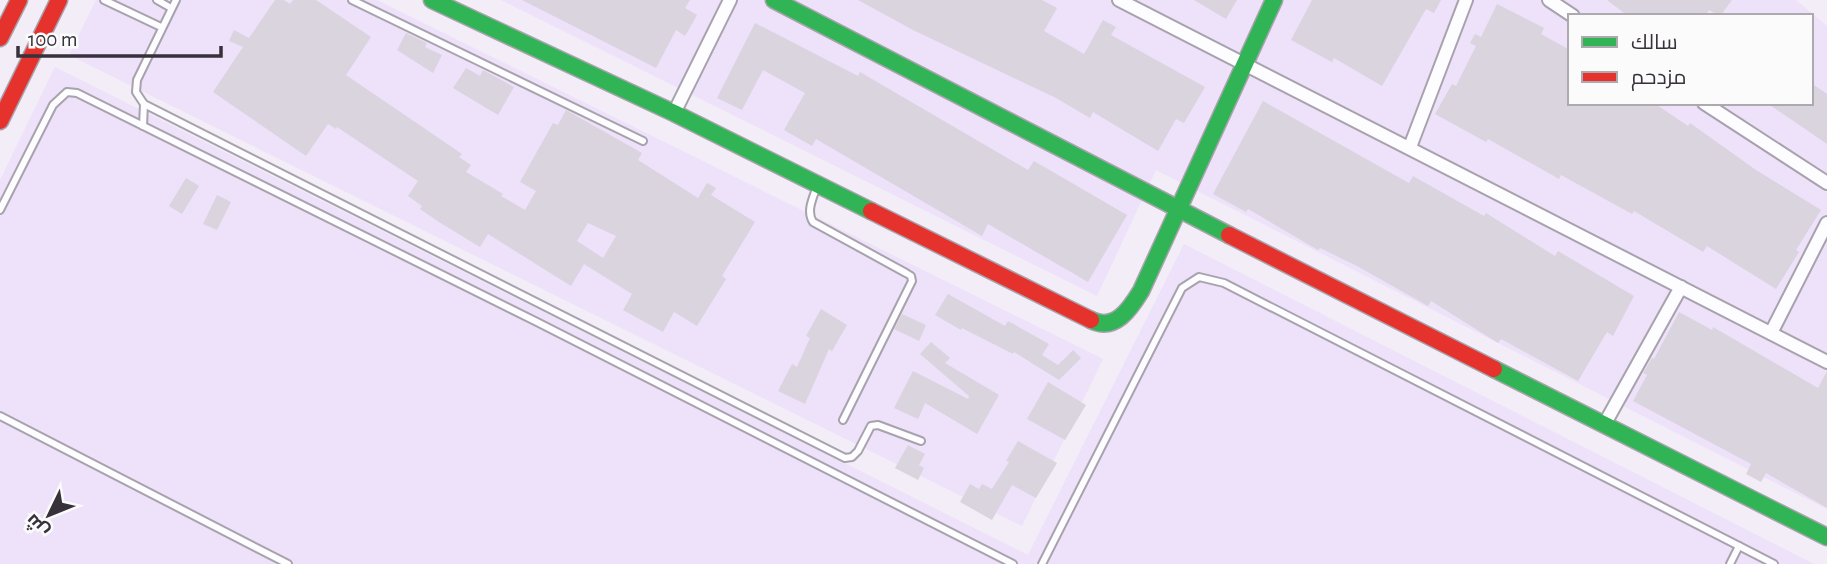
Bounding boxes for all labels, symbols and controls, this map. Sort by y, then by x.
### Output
scale bar [18,14,220,58]
legend [1568,14,1813,105]
text: 100 m [28,29,78,50]
text: سالك [1631,32,1678,53]
text: مزدحم [1631,67,1686,91]
north arrow [14,480,84,550]
text: ش [22,509,54,542]

